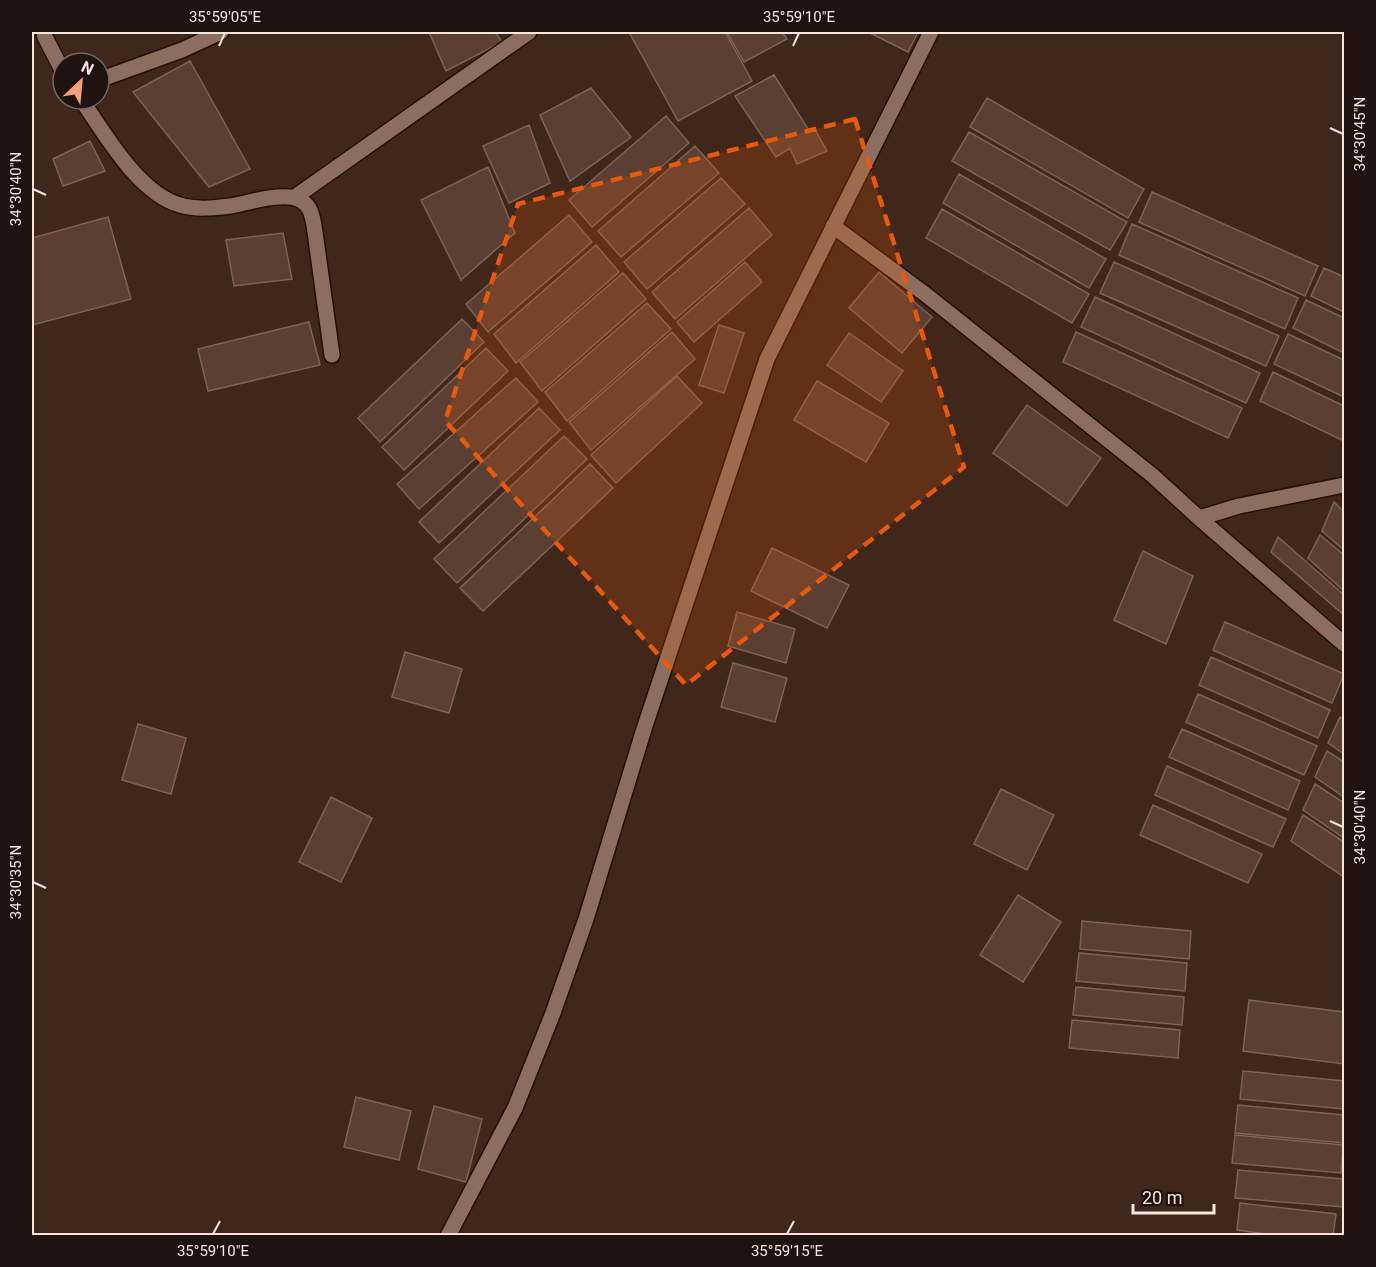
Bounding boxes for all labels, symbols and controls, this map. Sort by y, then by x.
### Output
text: 35°59'05"E [189,8,262,26]
text: 35°59'10"E [763,8,836,26]
north arrow [51,51,111,111]
text: N [78,57,97,79]
text: 34°30'45"N [1351,97,1369,171]
text: 34°30'40"N [7,152,25,226]
text: 34°30'40"N [1351,790,1369,864]
text: 34°30'35"N [7,845,25,919]
scale bar [1133,1177,1214,1215]
text: 20 m [1142,1187,1182,1208]
text: 35°59'10"E [177,1242,250,1260]
text: 35°59'15"E [751,1242,824,1260]

